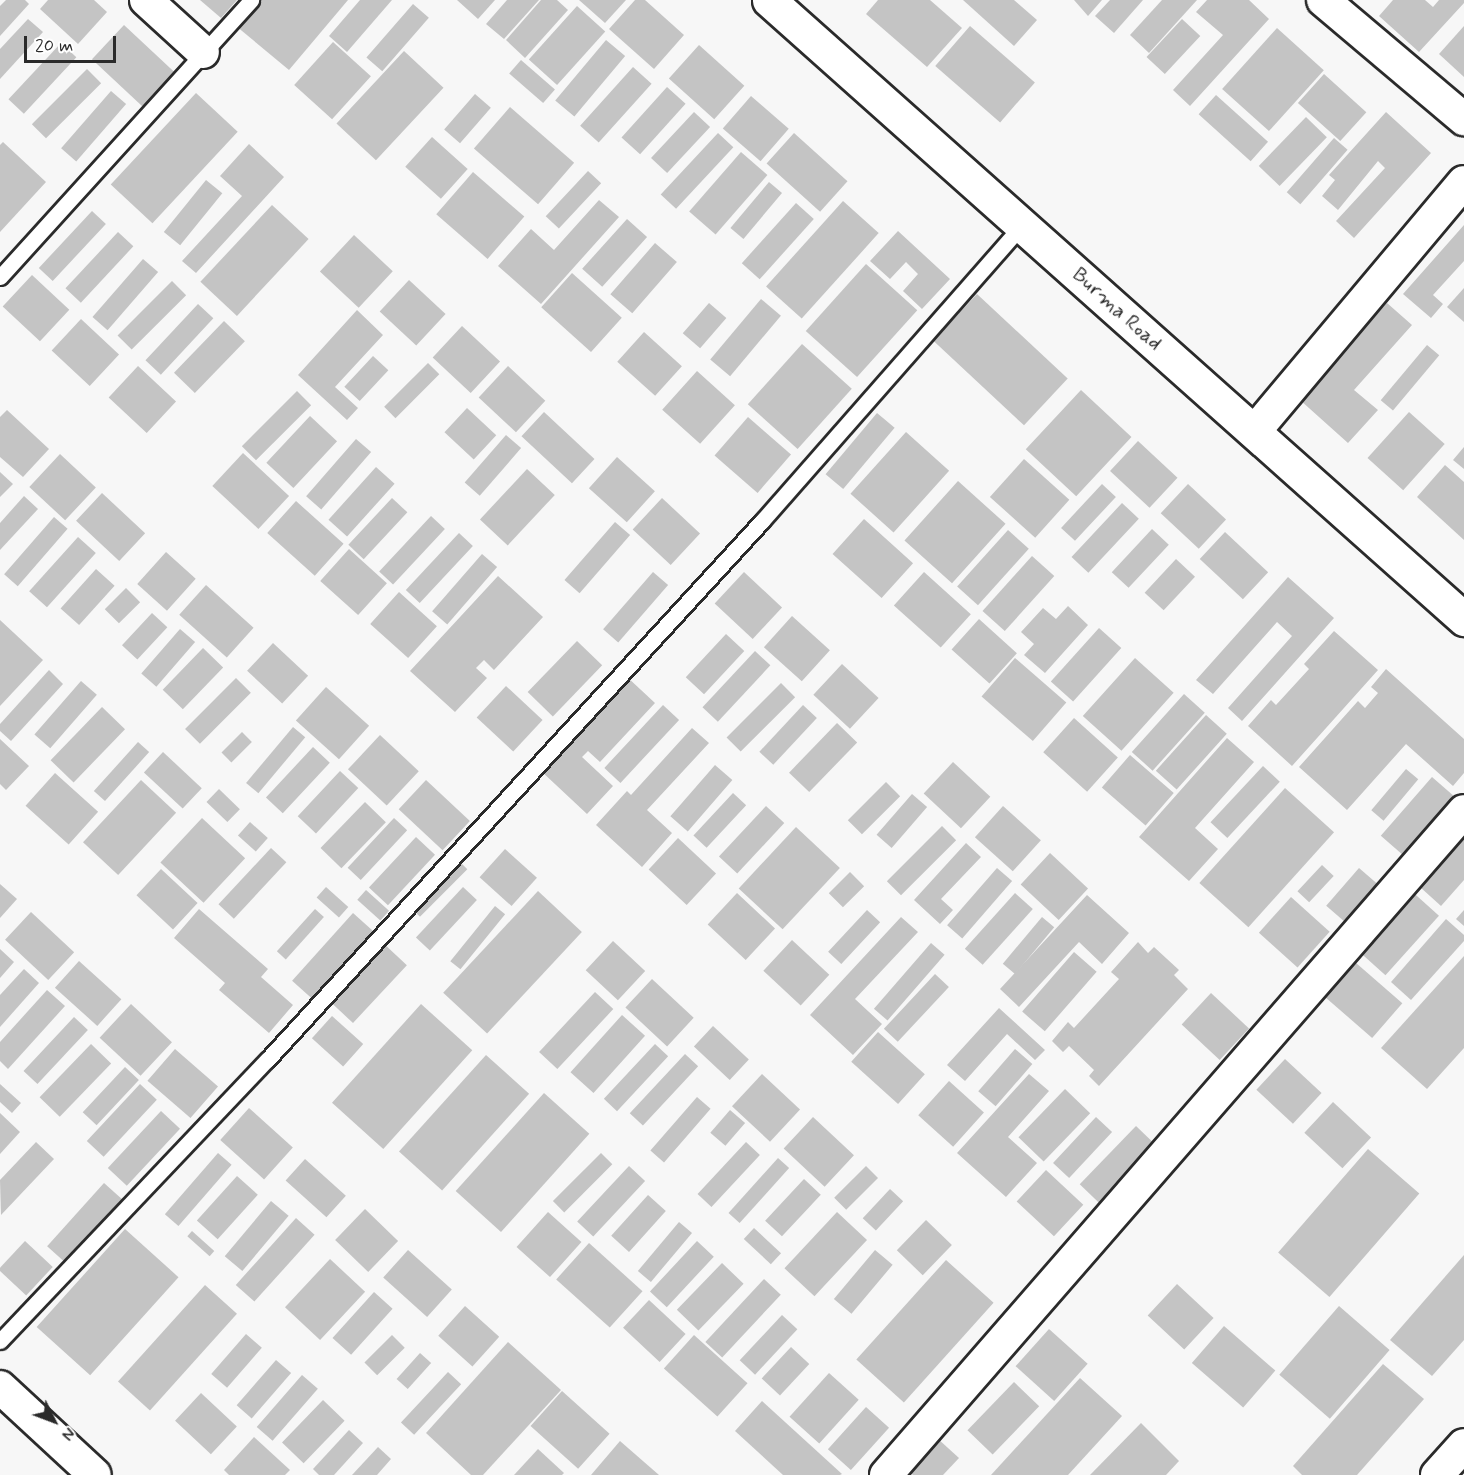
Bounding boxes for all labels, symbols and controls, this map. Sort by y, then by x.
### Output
scale bar [27,24,118,62]
text: 20 m [35,34,73,58]
street label: Burma Road [1067,262,1167,356]
north arrow [24,1391,84,1451]
text: N [56,1422,79,1444]

